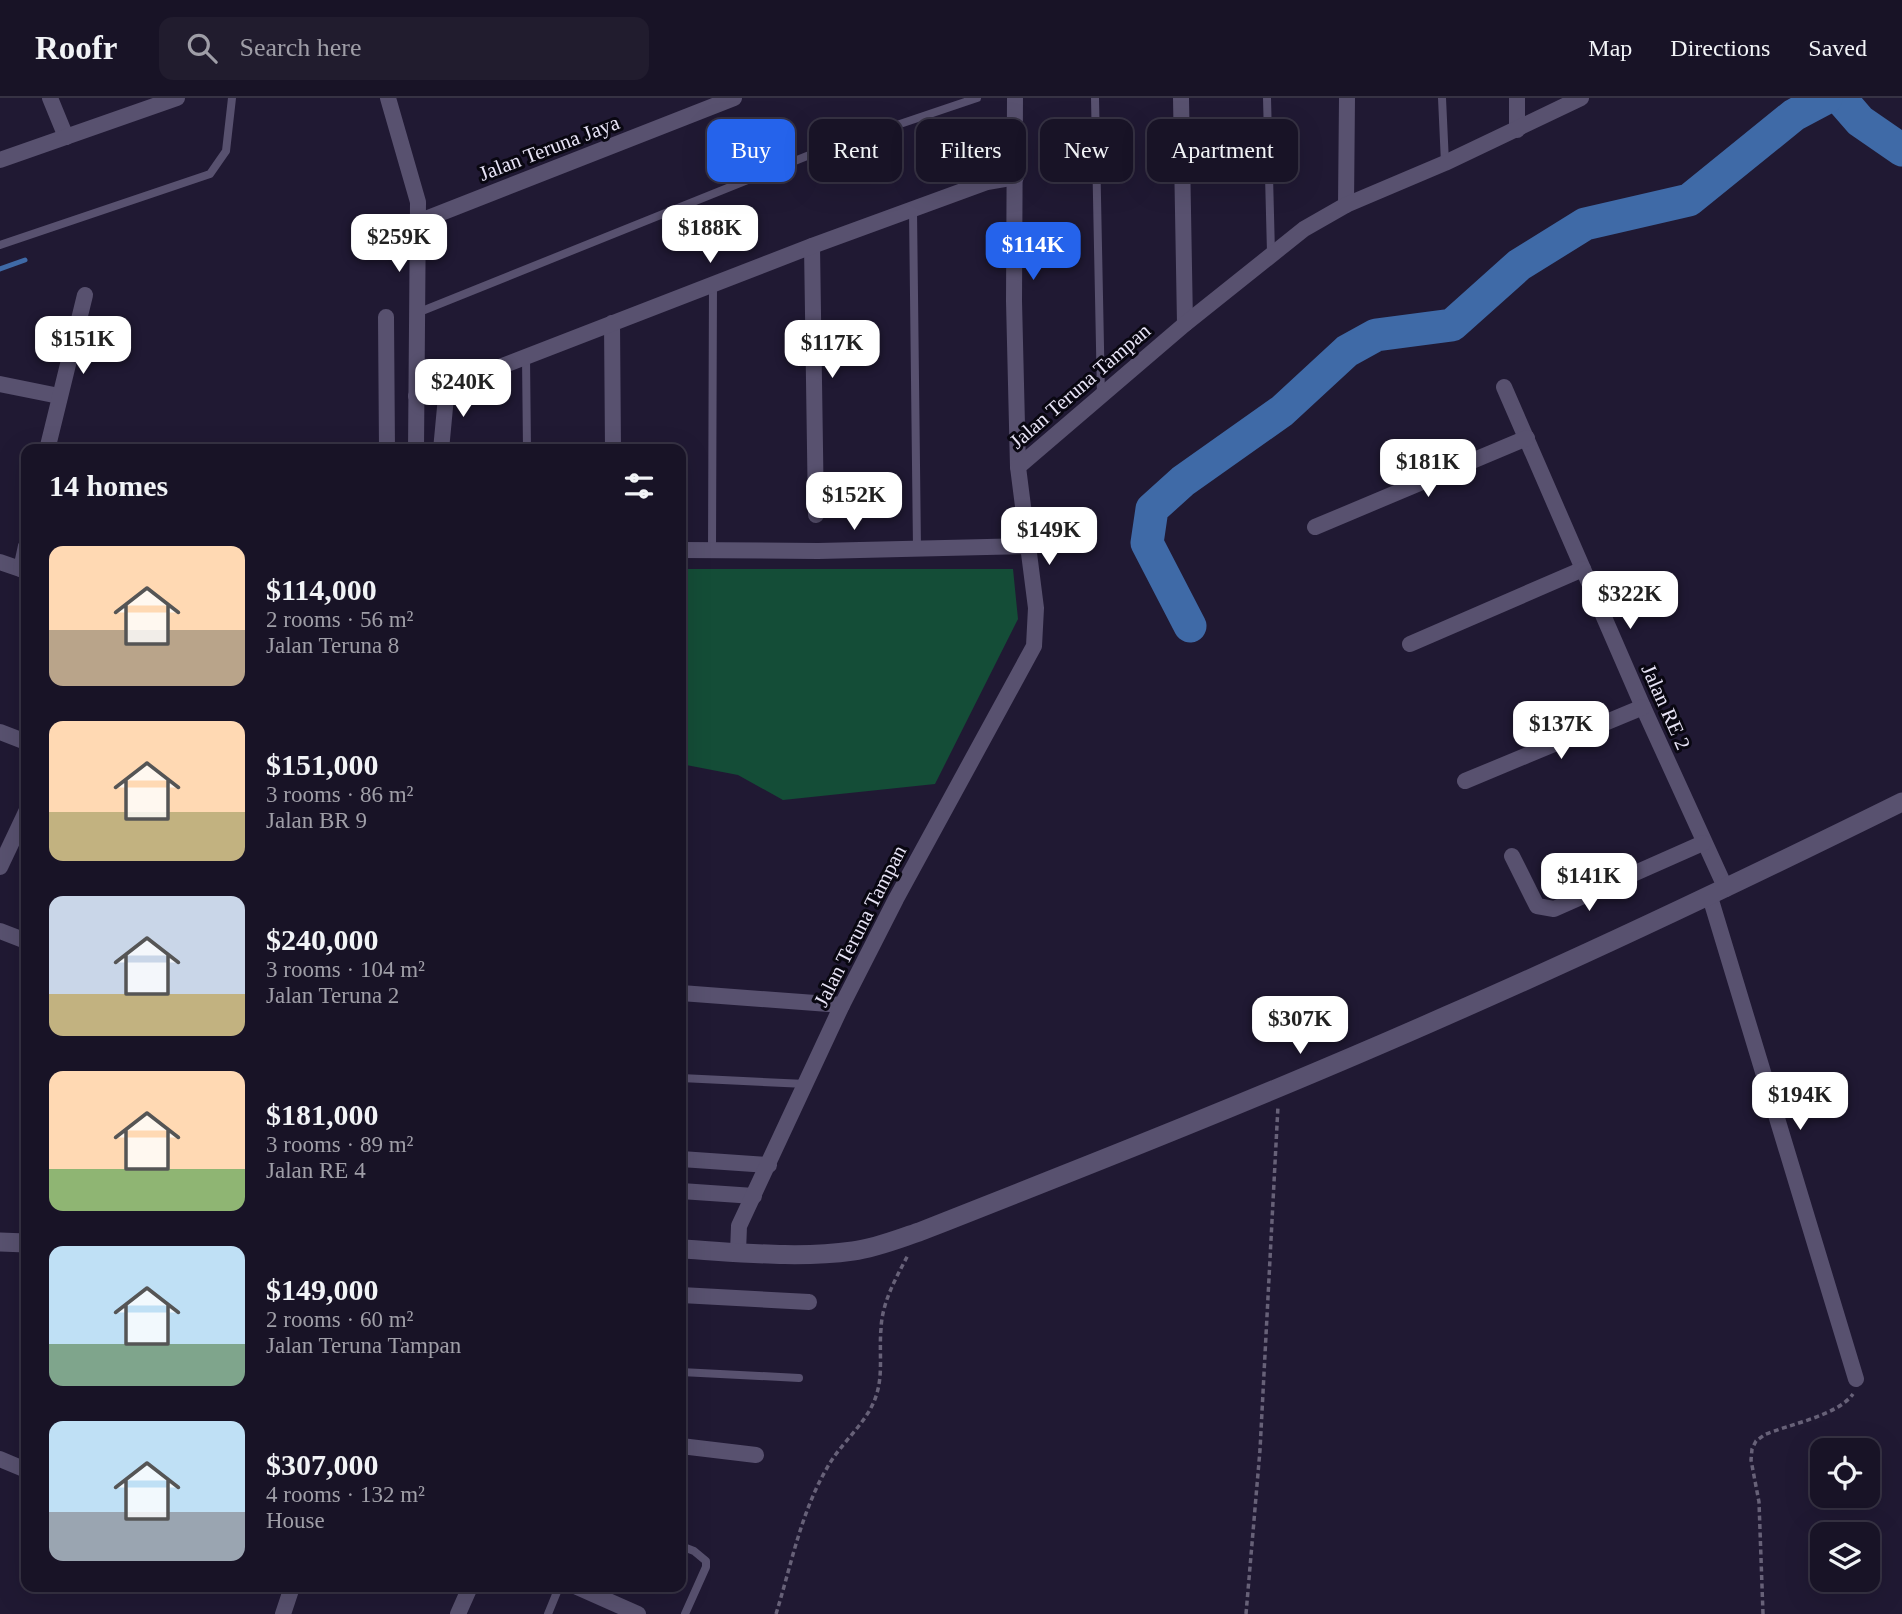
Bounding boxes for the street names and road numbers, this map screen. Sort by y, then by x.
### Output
street label: Jalan Teruna Jaya [475,110,623,186]
street label: Jalan Teruna Tampan [1005,318,1155,454]
street label: Jalan RE 2 [1637,661,1695,753]
street label: Jalan Teruna Tampan [809,841,911,1011]

